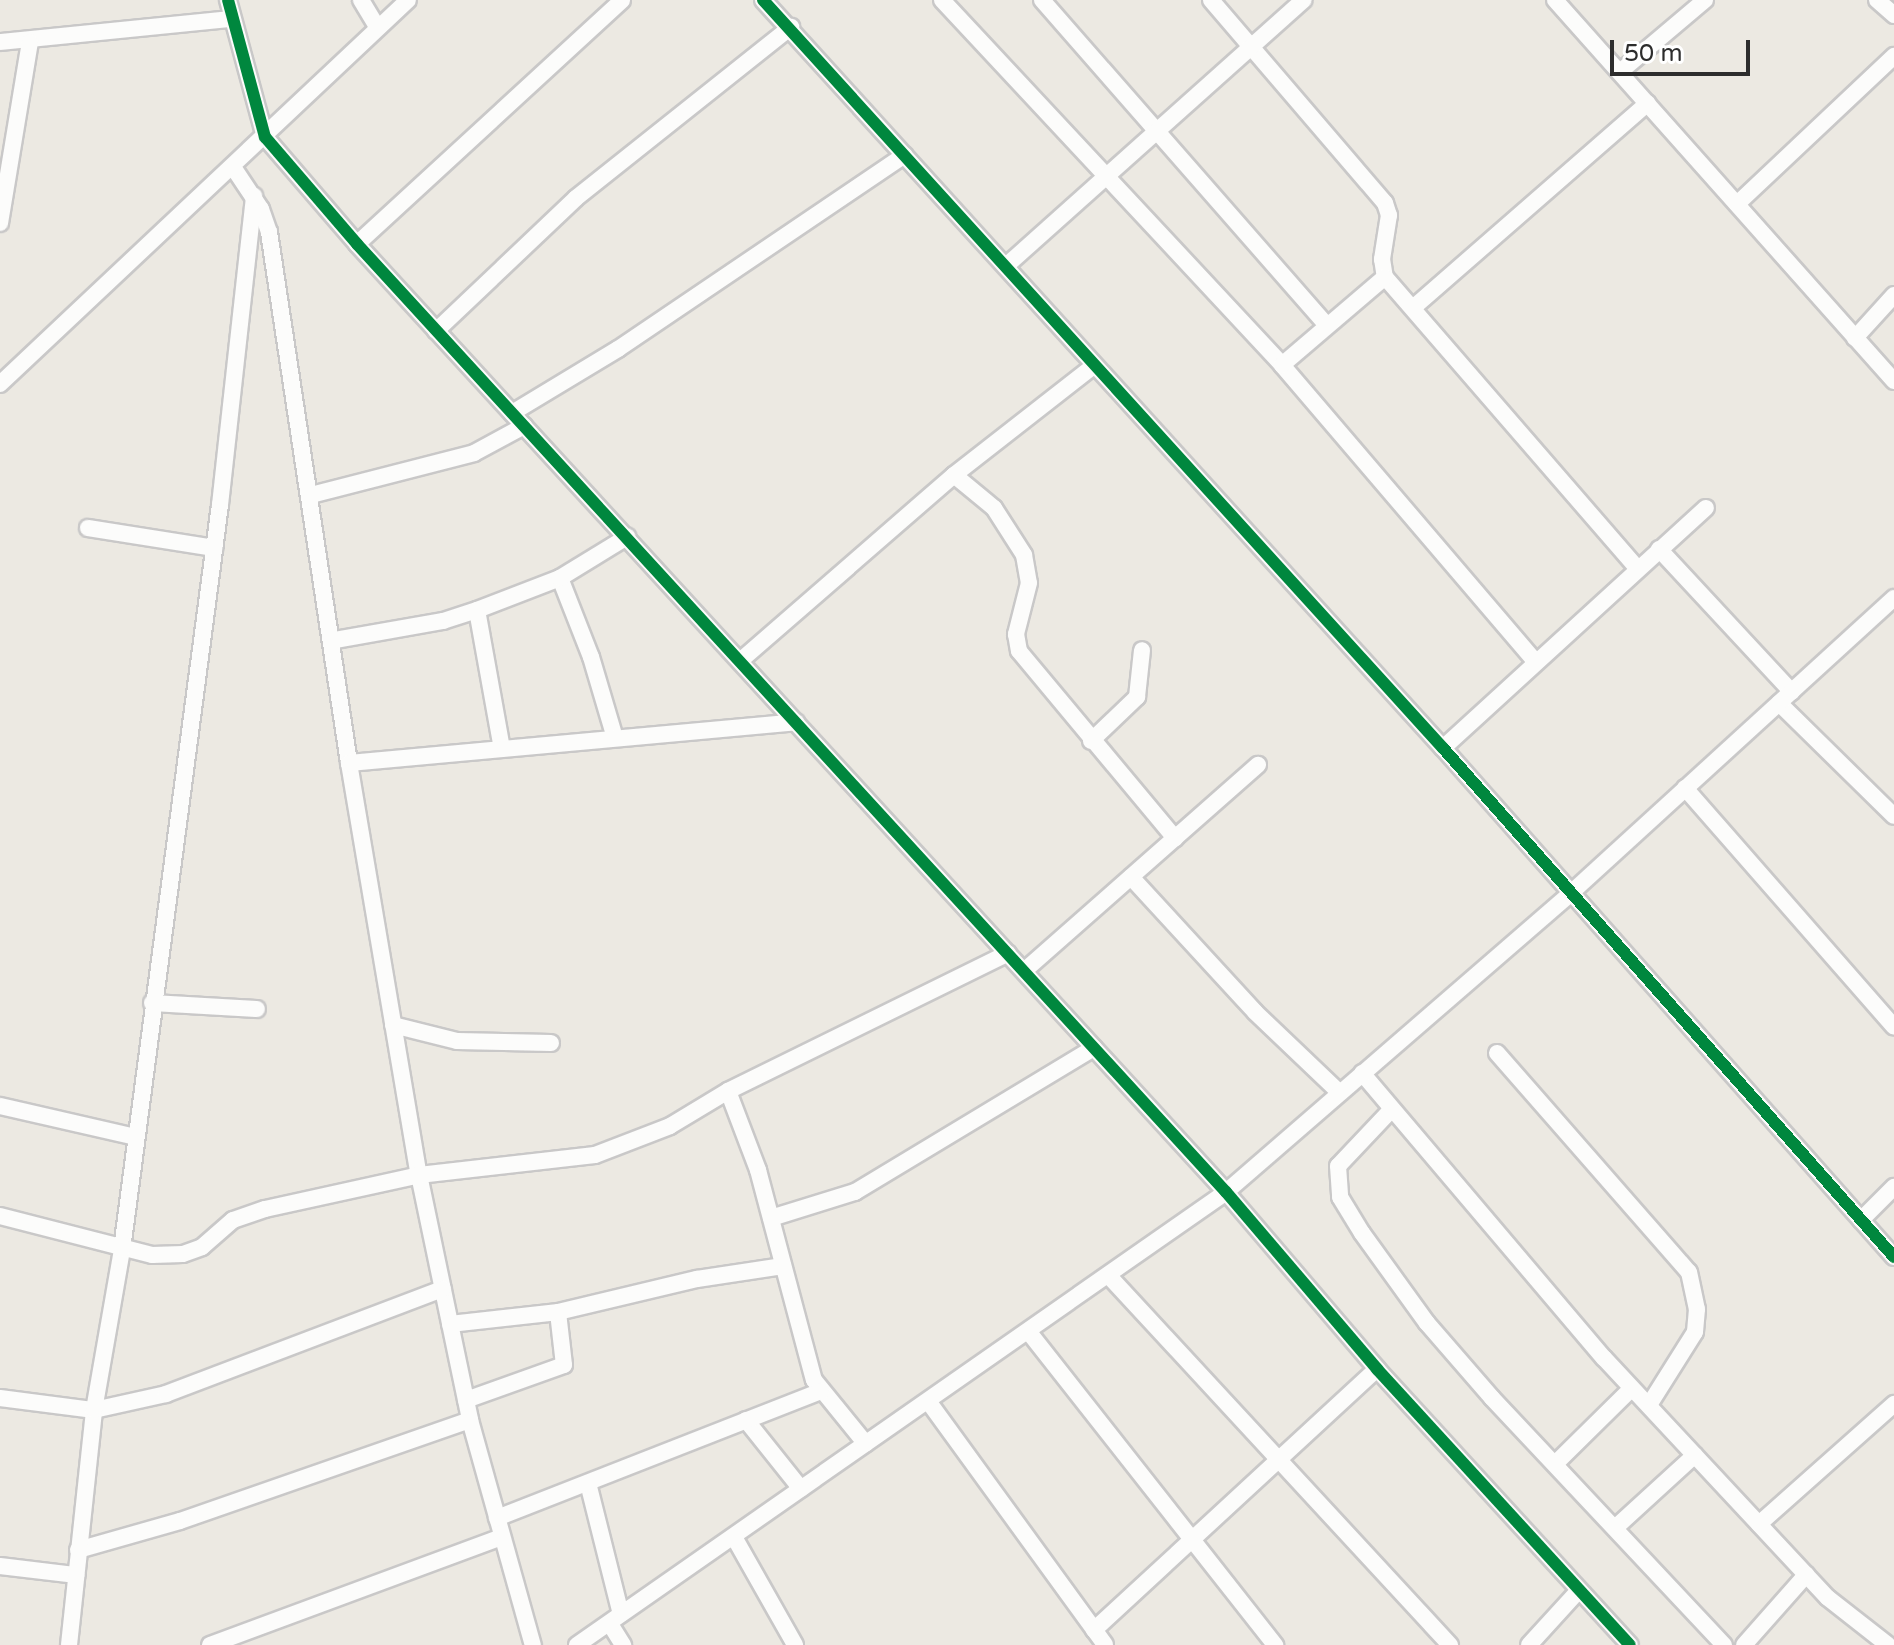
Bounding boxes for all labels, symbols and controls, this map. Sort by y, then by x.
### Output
scale bar [1614,24,1754,74]
text: 50 m [1624,39,1682,68]

